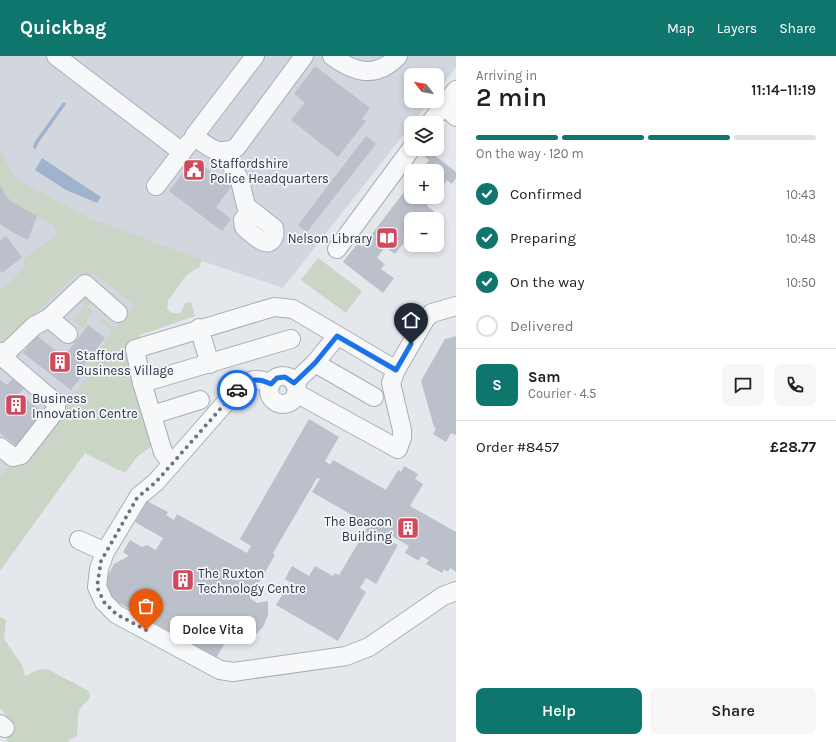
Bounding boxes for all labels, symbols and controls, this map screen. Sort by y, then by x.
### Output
text: Quickbag [20,17,106,39]
text: Map [667,20,695,37]
text: Layers [717,20,757,37]
text: Share [779,20,816,37]
north arrow [404,68,444,108]
map controls [404,68,444,252]
text: Arriving in [476,68,537,83]
text: 11:14–11:19 [751,81,816,99]
text: 2 min [476,82,547,113]
button: layers [404,116,444,156]
text: On the way · 120 m [476,146,584,161]
place label: Staffordshire Police Headquarters [210,156,329,187]
public building icon: Staffordshire Police Headquarters [181,157,207,183]
button: + [404,164,444,204]
icon: check [476,183,498,205]
text: Confirmed [510,185,582,203]
text: 10:43 [786,187,816,202]
button: − [404,212,444,252]
library icon: Nelson Library [374,225,400,251]
icon: check [476,227,498,249]
text: Preparing [510,229,576,247]
place label: Nelson Library [288,231,372,246]
text: 10:48 [786,231,816,246]
icon: check [476,271,498,293]
text: On the way [510,273,584,291]
text: 10:50 [786,275,816,290]
pin [394,303,428,344]
icon: home [400,309,422,331]
text: Delivered [510,317,574,335]
place label: Stafford Business Village [76,348,174,378]
building icon: Stafford Business Village [47,349,73,375]
button: chat [722,364,764,406]
button: phone [774,364,816,406]
text: Sam [528,368,561,386]
courier [217,370,257,410]
text: S [492,376,502,394]
icon: car [226,379,248,401]
text: Courier · 4.5 [528,386,596,401]
place label: Business Innovation Centre [32,391,138,421]
building icon: Business Innovation Centre [3,392,29,418]
text: Order #8457 [476,438,559,456]
text: £28.77 [770,438,816,456]
place label: The Beacon Building [324,514,393,544]
building icon: The Beacon Building [395,515,421,541]
place label: The Ruxton Technology Centre [198,566,306,596]
building icon: The Ruxton Technology Centre [170,567,196,593]
pin [129,589,163,630]
icon: bag [135,595,157,617]
callout: Dolce Vita [170,616,256,644]
text: Dolce Vita [182,622,244,637]
button: Help [476,688,642,734]
button: Share [650,688,816,734]

